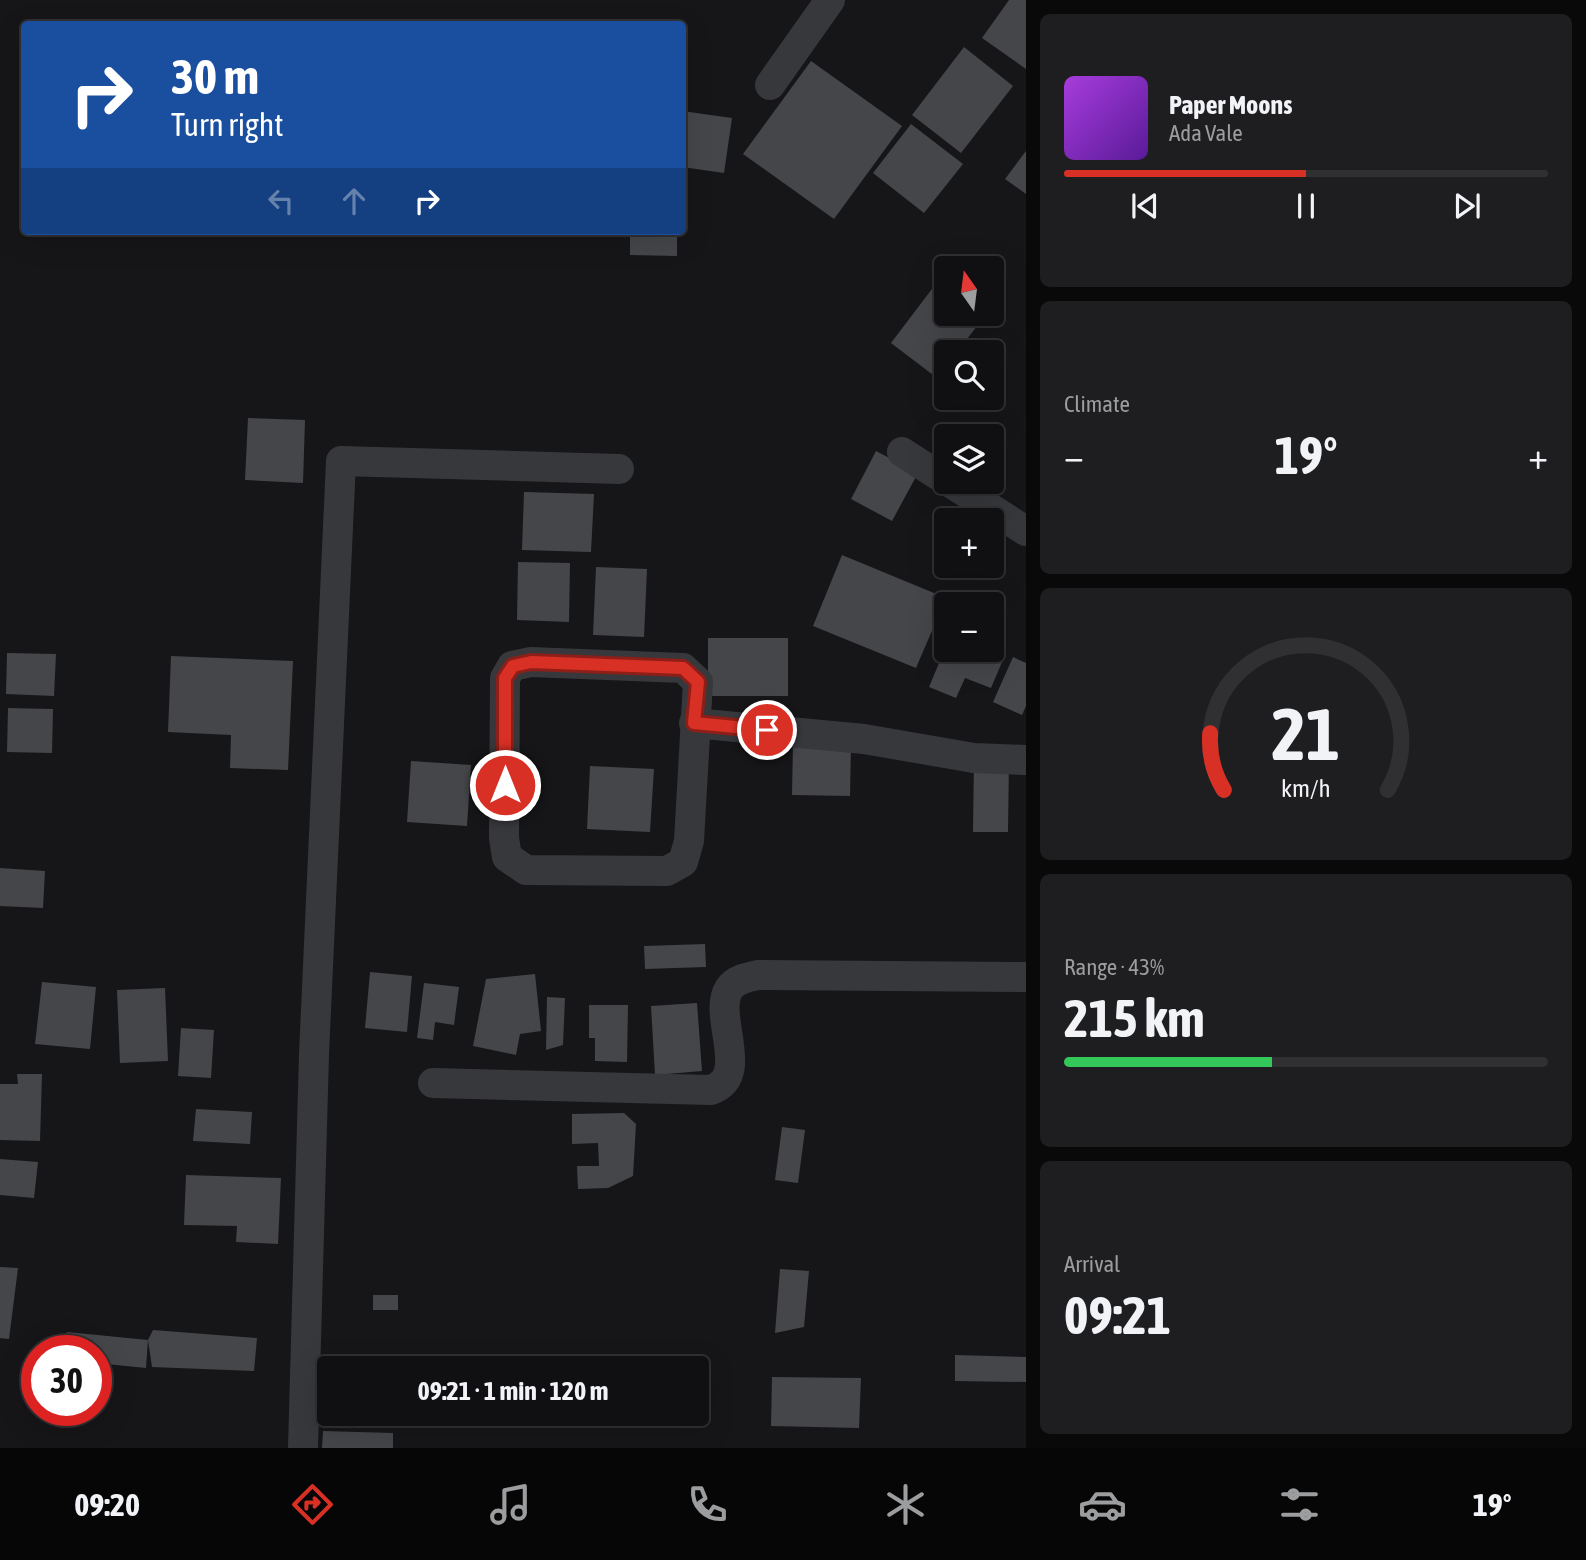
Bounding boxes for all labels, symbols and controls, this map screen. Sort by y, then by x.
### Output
text: 30 m [171,48,259,104]
icon: right [56,49,147,140]
text: Paper Moons [1169,90,1292,120]
text: Turn right [171,106,284,143]
text: Ada Vale [1169,120,1243,146]
icon: left [262,182,300,220]
icon: ahead [335,182,373,220]
icon: right [408,182,446,220]
icon: previous [1126,187,1164,225]
icon: pause [1287,187,1325,225]
icon: next [1448,187,1486,225]
north arrow [934,256,1004,326]
map controls [934,256,1004,662]
button: search [934,340,1004,410]
text: Climate [1064,391,1130,417]
button: layers [934,424,1004,494]
text: 19° [1274,425,1338,485]
text: − [1064,434,1084,477]
text: + [1528,434,1548,477]
button: + [934,508,1004,578]
button: − [934,592,1004,662]
text: 21 [1272,692,1340,775]
pin [737,700,797,760]
icon: arrive [748,711,786,749]
position arrow [468,748,542,822]
text: km/h [1281,774,1331,802]
text: Range · 43% [1064,954,1164,980]
text: 215 km [1064,988,1205,1048]
text: Arrival [1064,1251,1120,1277]
text: 09:21 [1064,1285,1171,1345]
speed limit sign: 30 [21,1335,112,1426]
text: 09:21 · 1 min · 120 m [418,1376,608,1406]
icon: directions [288,1480,337,1529]
icon: music [486,1480,535,1529]
icon: phone [683,1480,732,1529]
icon: climate [881,1480,930,1529]
icon: car [1078,1480,1127,1529]
icon: filters [1275,1480,1324,1529]
text: 09:20 [74,1486,140,1523]
text: 19° [1473,1486,1512,1523]

